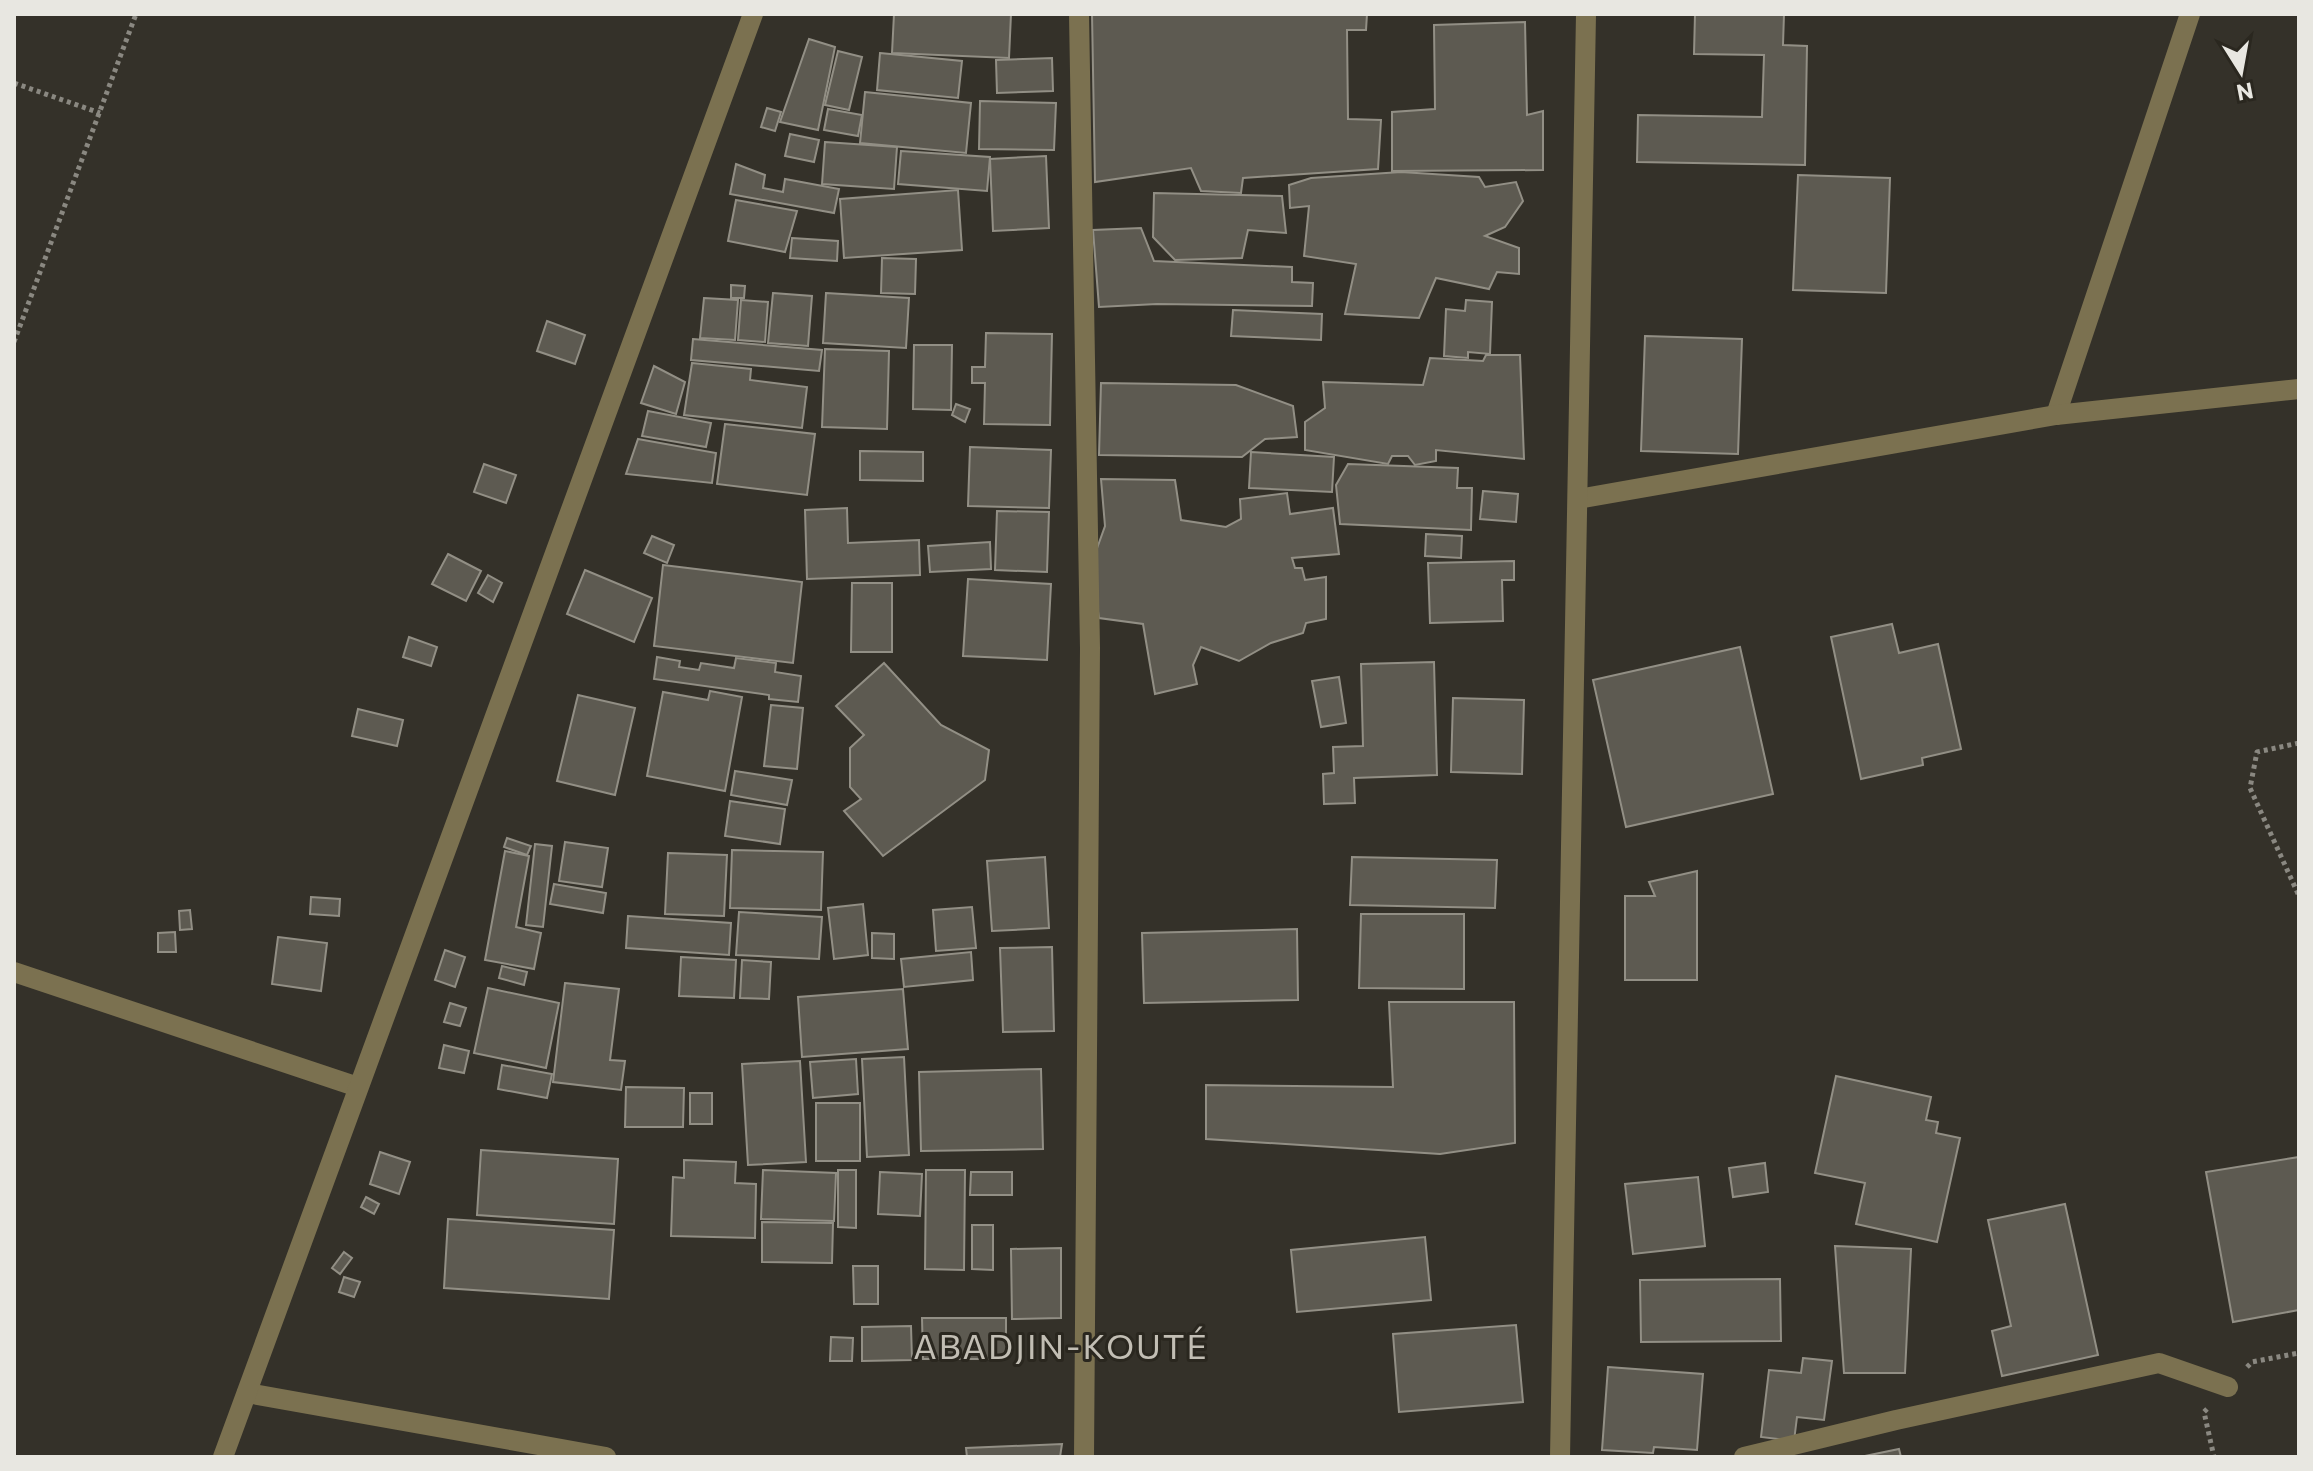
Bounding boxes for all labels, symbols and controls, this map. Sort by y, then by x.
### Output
north arrow [2201,32,2281,112]
text: N [2234,77,2256,107]
district label: ABADJIN-KOUTÉ [913,1324,1209,1366]

